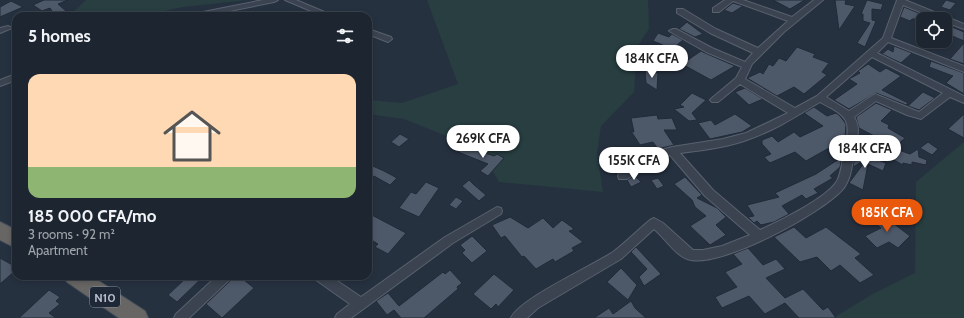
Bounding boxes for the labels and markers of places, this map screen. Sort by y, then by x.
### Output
pin: 184K CFA [611,45,693,79]
pin: 269K CFA [442,125,524,159]
pin: 184K CFA [824,135,906,169]
pin: 155K CFA [593,147,675,181]
pin: 185K CFA [846,199,928,233]

